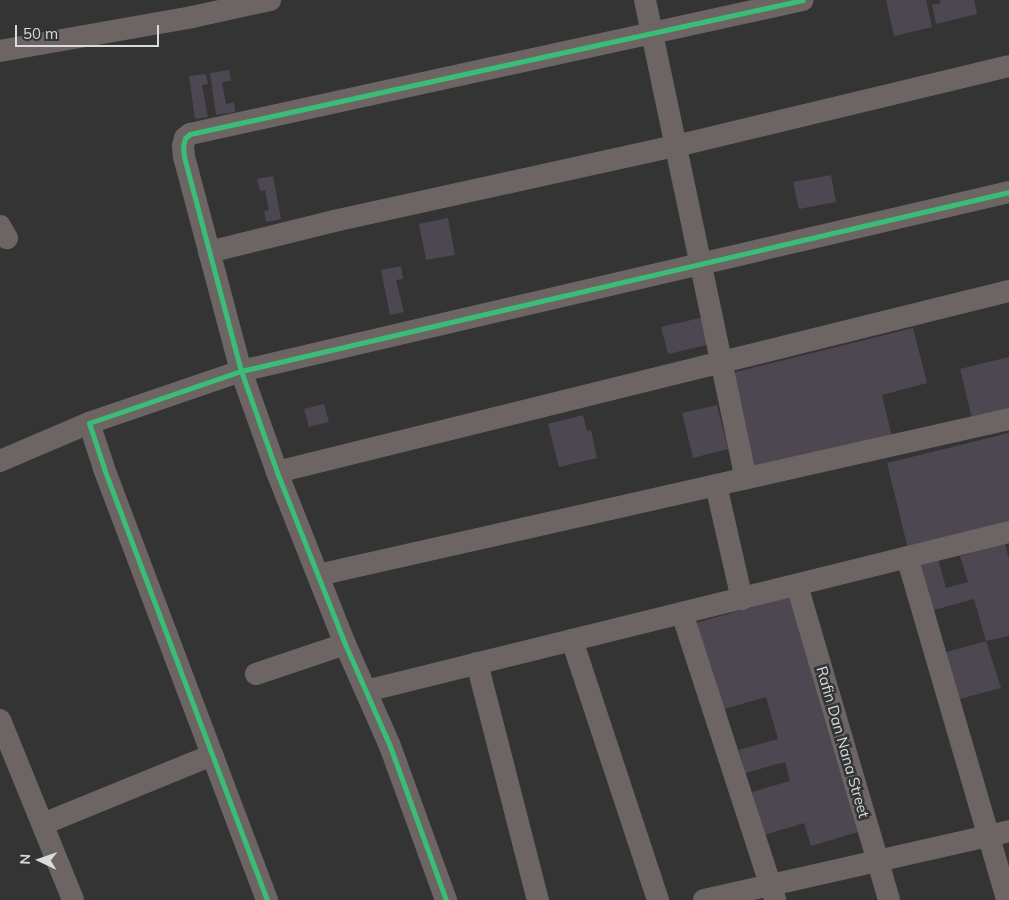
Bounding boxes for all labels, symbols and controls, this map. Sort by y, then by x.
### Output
scale bar [18,15,161,47]
text: 50 m [23,24,58,43]
street label: Rafin Dan Nana Street [813,664,873,820]
north arrow [15,835,65,885]
text: N [16,853,34,865]

